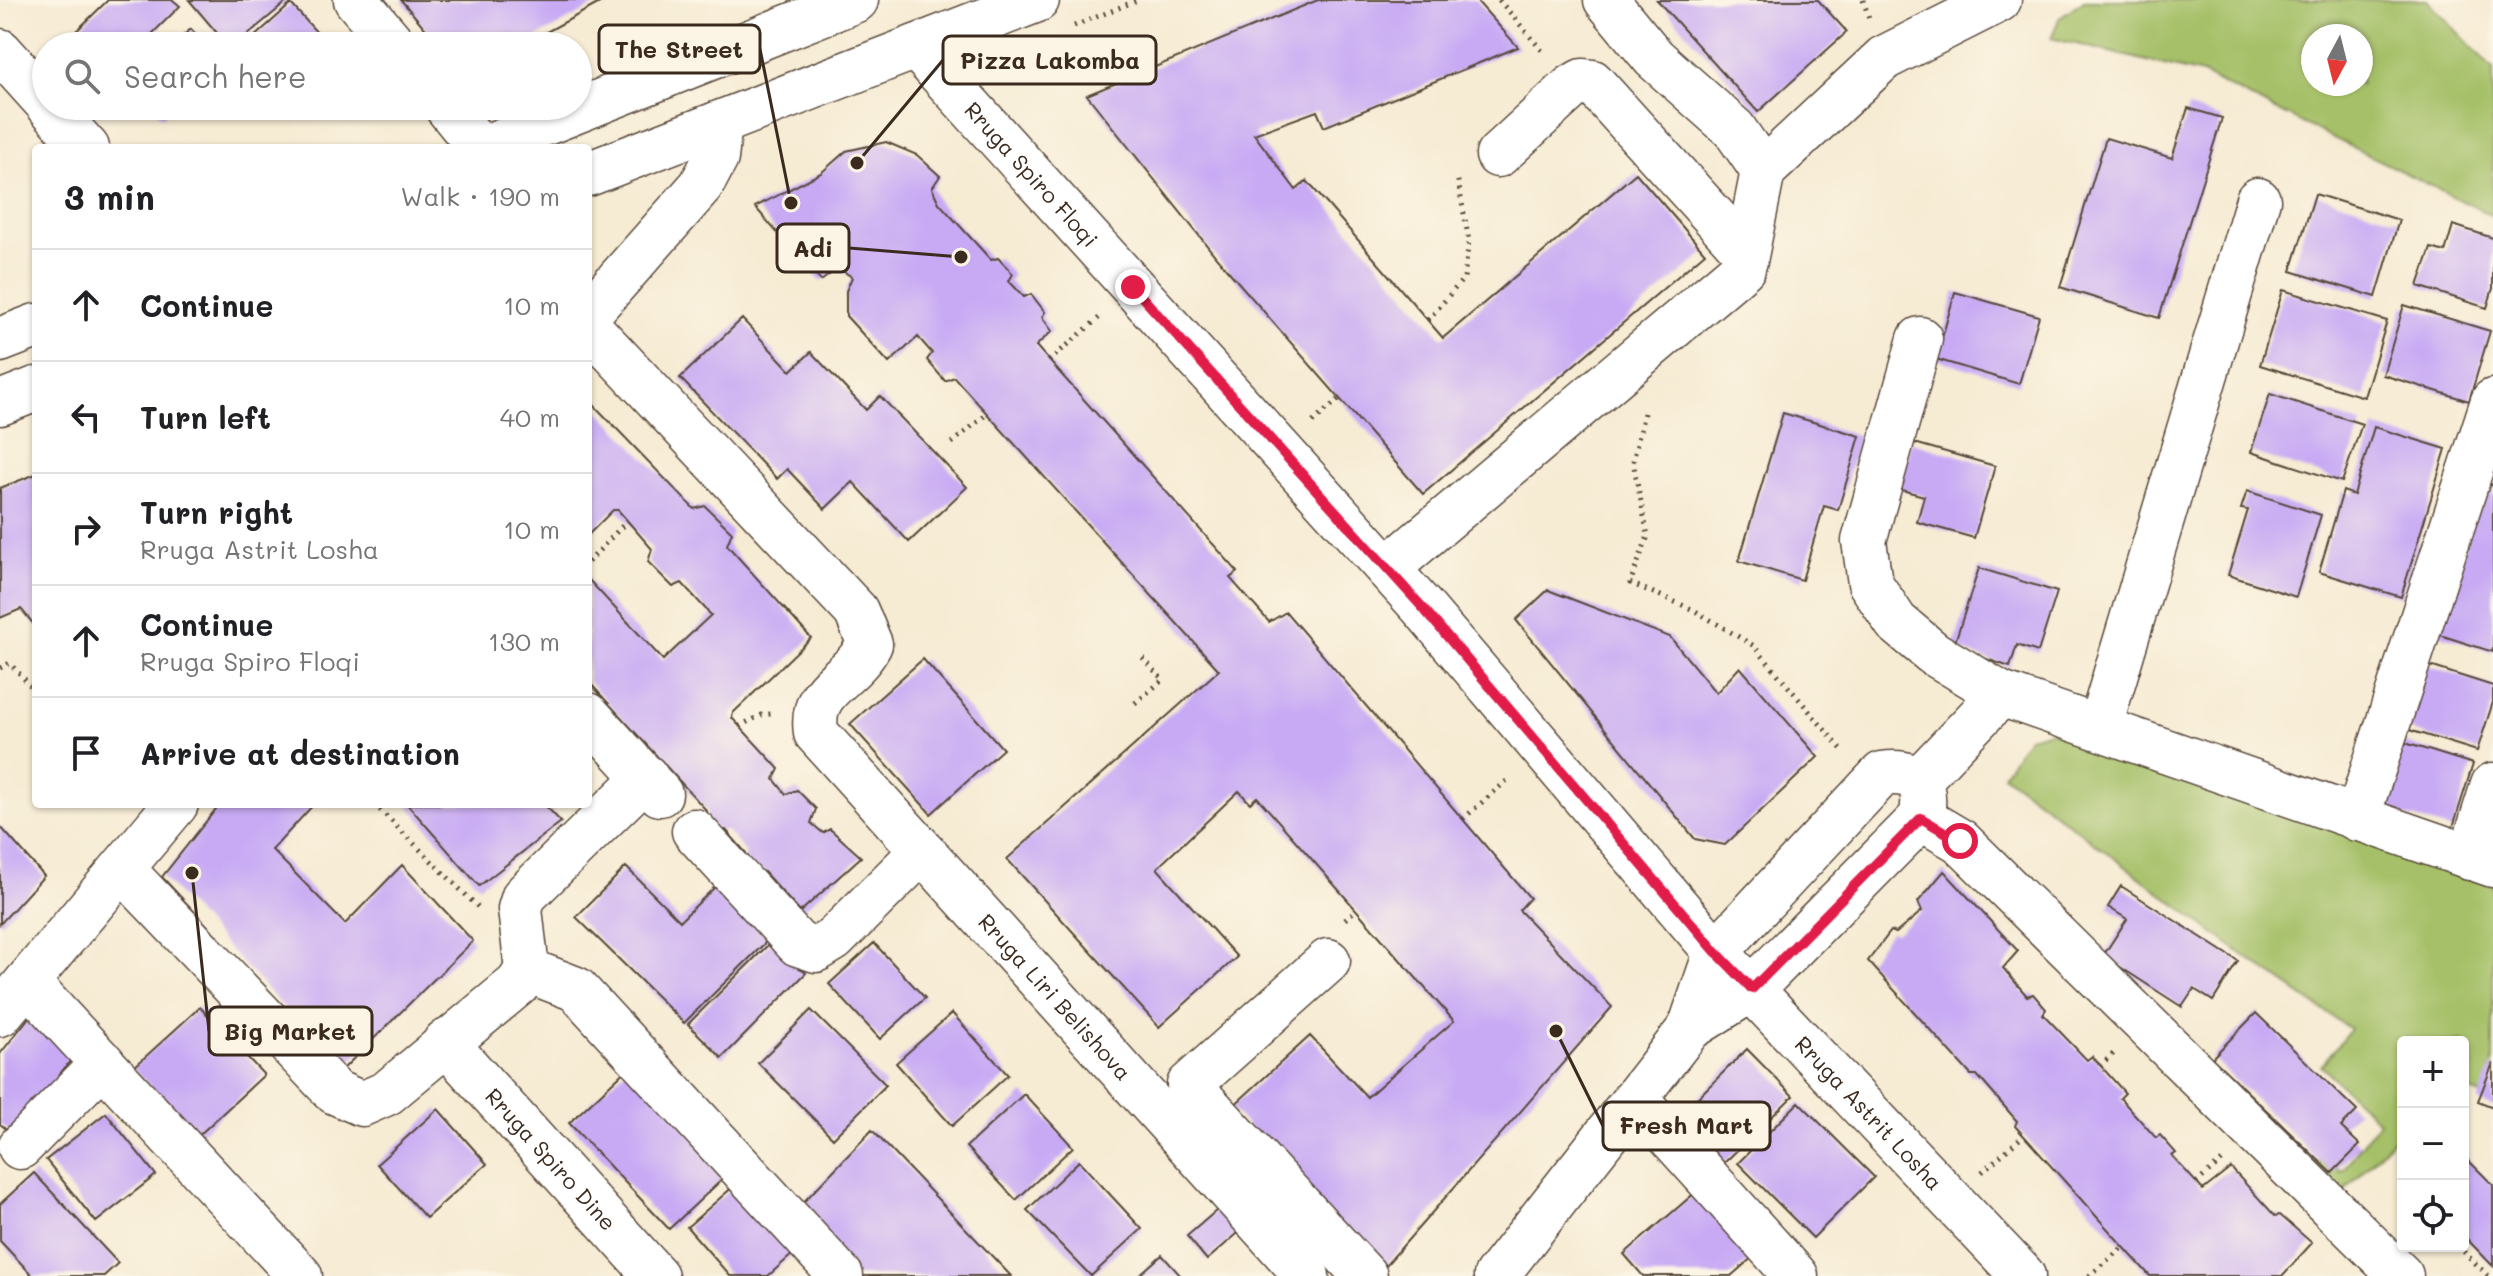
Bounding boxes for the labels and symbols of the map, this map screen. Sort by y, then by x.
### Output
north arrow [2301,24,2373,96]
callout: The Street [599,25,760,73]
text: The Street [615,33,743,64]
callout: Pizza Lakomba [943,36,1156,84]
text: Pizza Lakomba [960,44,1140,75]
street label: Rruga Spiro Floqi [958,95,1105,253]
callout: Adi [777,224,849,272]
text: Adi [793,232,833,263]
route end [1115,269,1151,305]
route start [1942,823,1978,859]
street label: Rruga Liri Belishova [972,907,1138,1086]
callout: Big Market [209,1007,372,1055]
text: Big Market [224,1015,356,1046]
street label: Rruga Astrit Losha [1789,1029,1949,1196]
street label: Rruga Spiro Dine [479,1082,623,1236]
callout: Fresh Mart [1603,1102,1770,1150]
text: Fresh Mart [1619,1109,1753,1140]

